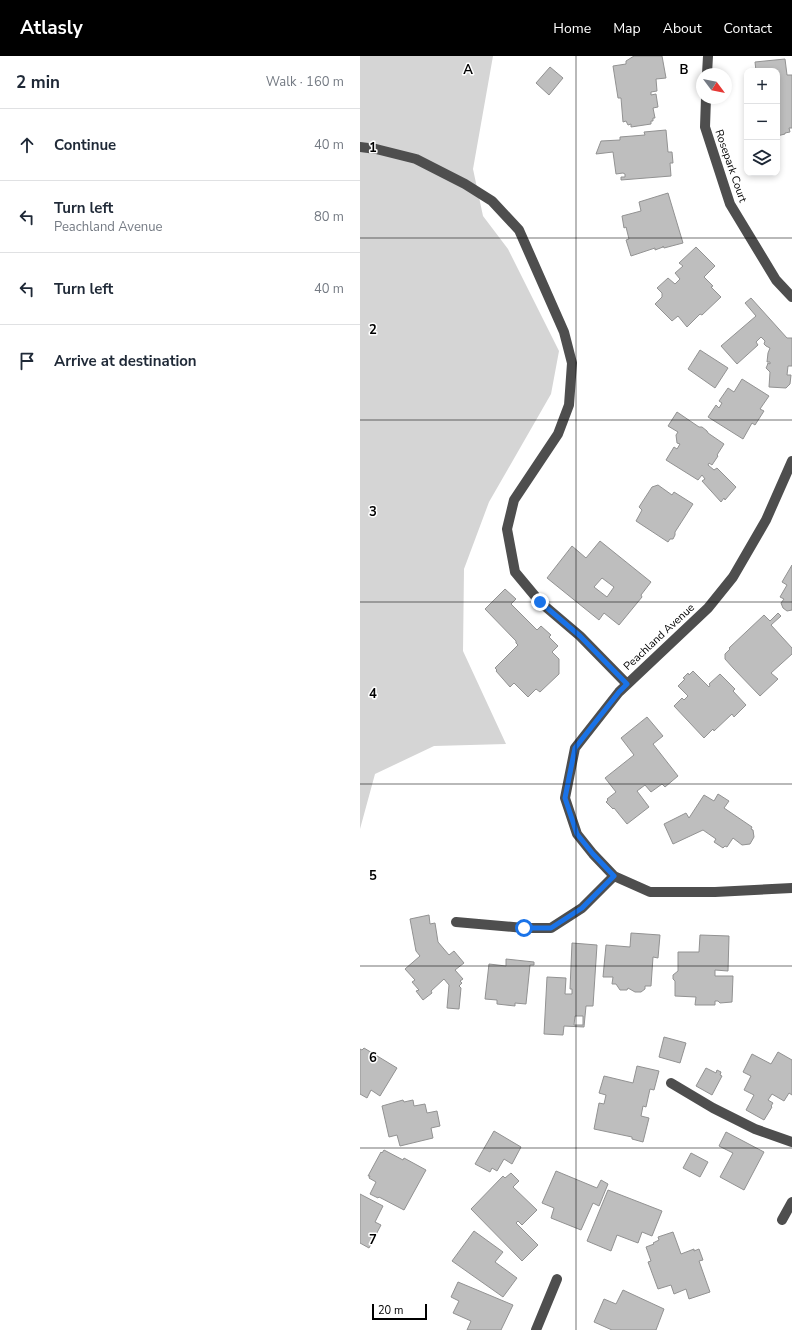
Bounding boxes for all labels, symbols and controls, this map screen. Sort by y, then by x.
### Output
text: Atlasly [20,15,83,41]
text: Home [553,19,591,38]
text: Map [613,19,641,38]
text: About [663,19,702,38]
text: Contact [724,19,772,38]
text: A [463,61,473,79]
text: B [680,61,689,79]
north arrow [696,68,732,104]
map controls [744,68,780,176]
button: + [744,68,780,104]
text: 2 min [16,71,60,94]
text: Walk · 160 m [266,73,344,91]
button: − [744,104,780,140]
street label: Rosepark Court [711,127,751,205]
icon: ahead [16,134,38,156]
text: Continue [54,135,116,155]
text: 40 m [314,136,344,154]
text: 1 [369,139,377,157]
button: layers [744,140,780,176]
text: Turn left [54,198,113,218]
icon: left [16,206,38,228]
text: 80 m [314,208,344,226]
text: Peachland Avenue [54,218,162,236]
icon: left [16,278,38,300]
text: Turn left [54,279,113,299]
text: 40 m [314,280,344,298]
text: 2 [369,321,377,339]
icon: arrive [16,350,38,372]
text: Arrive at destination [54,351,197,371]
text: 3 [369,503,377,521]
route end [531,593,549,611]
street label: Peachland Avenue [620,600,698,674]
text: 4 [369,685,377,703]
text: 5 [369,867,377,885]
route start [515,919,533,937]
text: 6 [369,1049,377,1067]
text: 7 [369,1231,377,1249]
scale bar [372,1302,427,1321]
text: 20 m [378,1303,403,1318]

